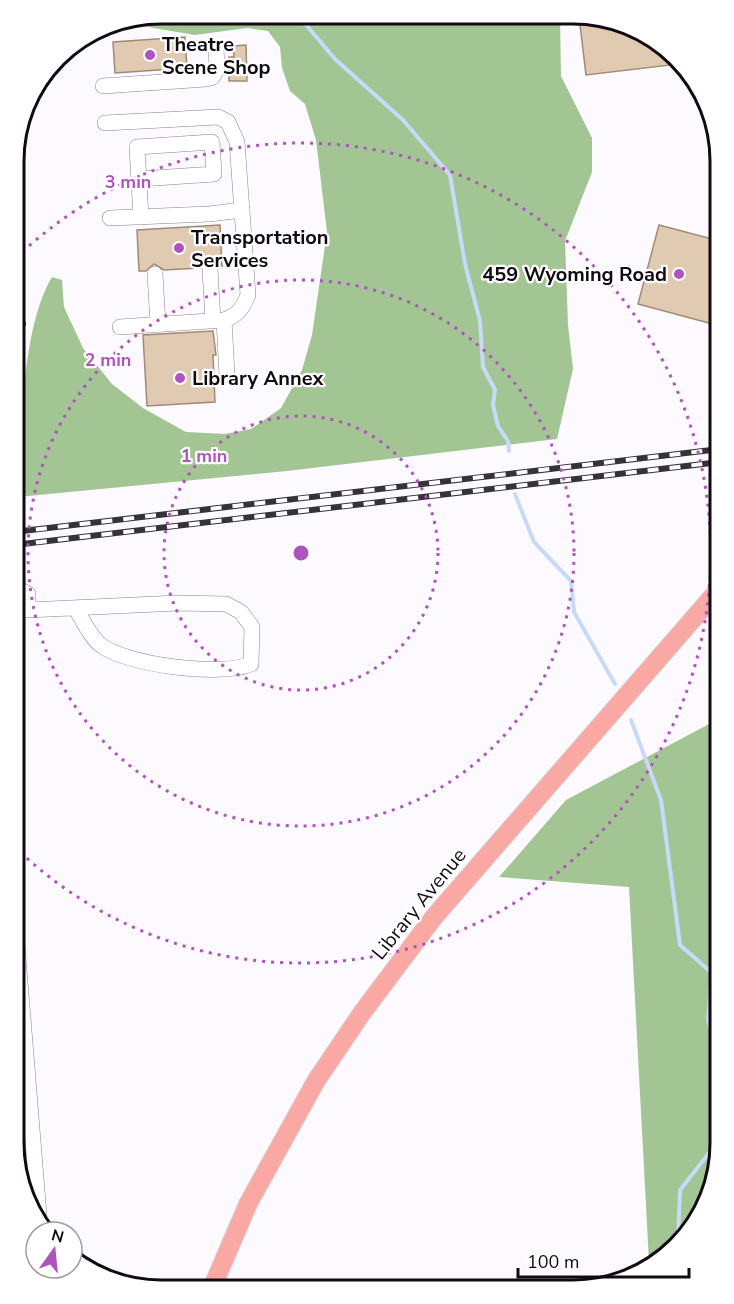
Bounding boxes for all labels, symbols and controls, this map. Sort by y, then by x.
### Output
place label: Theatre Scene Shop [162,31,270,81]
marker: Theatre Scene Shop [143,48,157,62]
text: 3 min [105,170,151,194]
place label: Transportation Services [191,224,329,274]
marker: Transportation Services [172,241,186,255]
place label: 459 Wyoming Road [482,261,667,288]
marker: 459 Wyoming Road [672,267,686,281]
text: 2 min [85,348,131,372]
place label: Library Annex [192,365,324,392]
marker: Library Annex [173,371,187,385]
text: 1 min [181,444,227,468]
centre of rings [291,543,311,563]
street label: Library Avenue [366,843,472,965]
north arrow [24,1220,84,1280]
text: N [49,1224,66,1249]
scale bar [518,1241,689,1279]
text: 100 m [527,1250,579,1274]

